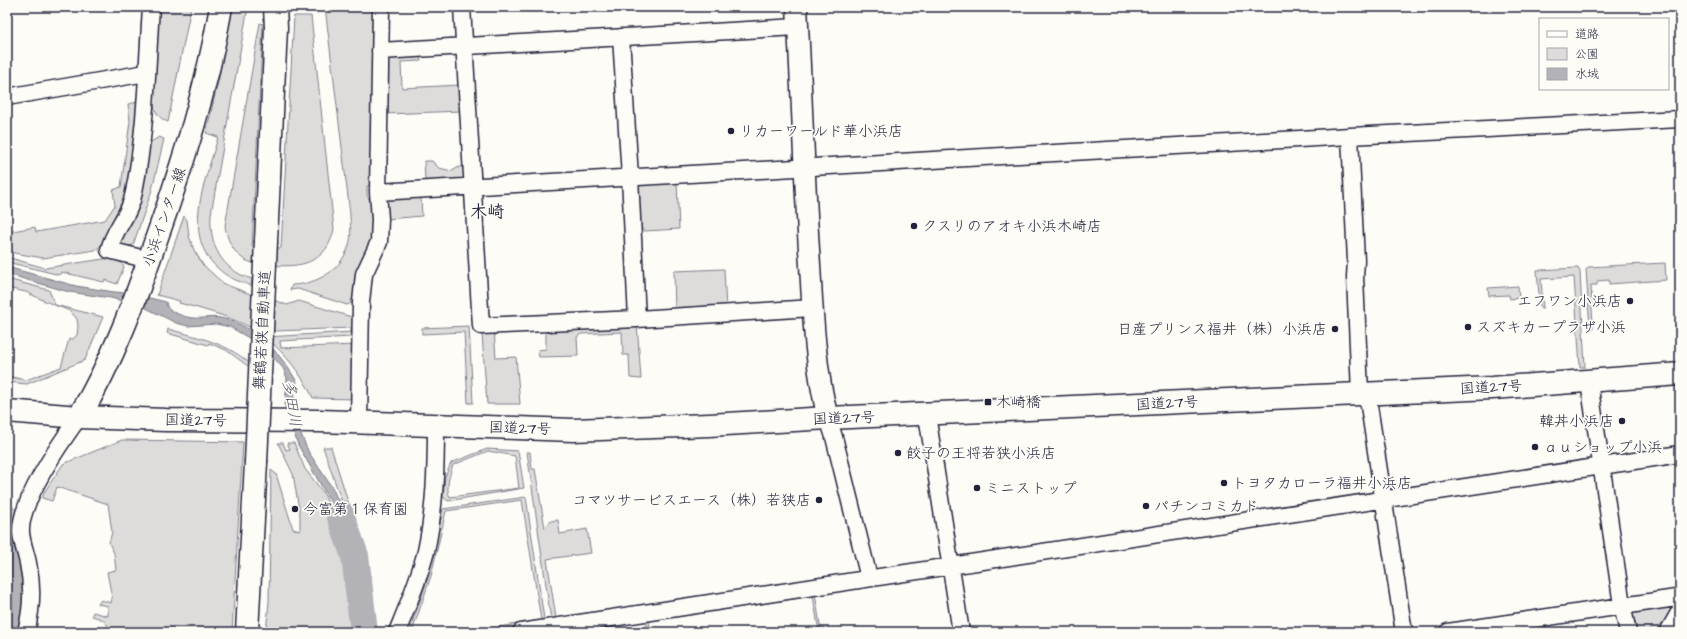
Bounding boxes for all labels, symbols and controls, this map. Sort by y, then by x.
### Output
legend [1539,18,1669,90]
text: 道路 [1575,26,1599,43]
text: 公園 [1575,46,1599,63]
text: 水域 [1575,66,1599,83]
place label: リカーワールド華小浜店 [739,121,903,142]
marker: リカーワールド華小浜店 [726,126,736,136]
street label: 小浜インター線 [138,164,191,270]
district label: 木崎 [470,200,504,224]
place label: クスリのアオキ小浜木崎店 [922,216,1102,237]
marker: クスリのアオキ小浜木崎店 [909,221,919,231]
street label: 舞鶴若狭自動車道 [249,270,276,391]
place label: エフワン小浜店 [1517,291,1622,312]
marker: エフワン小浜店 [1625,296,1635,306]
place label: スズキカープラザ小浜 [1476,317,1626,338]
place label: 日産プリンス福井（株）小浜店 [1117,319,1327,340]
marker: スズキカープラザ小浜 [1463,322,1473,332]
marker: 日産プリンス福井（株）小浜店 [1330,324,1340,334]
street label: 国道27号 [1459,375,1523,400]
water label: 多田川 [277,378,307,429]
street label: 国道27号 [1135,391,1199,416]
place label: 木崎橋 [996,392,1041,413]
marker: 木崎橋 [983,397,993,407]
street label: 国道27号 [812,407,876,430]
street label: 国道27号 [164,409,228,432]
place label: 韓丼小浜店 [1539,411,1614,432]
marker: 韓丼小浜店 [1617,416,1627,426]
street label: 国道27号 [488,417,552,440]
place label: ａｕショップ小浜 [1543,437,1662,458]
marker: ａｕショップ小浜 [1530,442,1540,452]
place label: 餃子の王将若狭小浜店 [906,443,1056,464]
marker: 餃子の王将若狭小浜店 [893,448,903,458]
place label: トヨタカローラ福井小浜店 [1232,473,1412,494]
place label: ミニストップ [985,478,1077,499]
marker: トヨタカローラ福井小浜店 [1219,478,1229,488]
marker: ミニストップ [972,483,982,493]
place label: コマツサービスエース（株）若狭店 [572,490,811,511]
marker: コマツサービスエース（株）若狭店 [814,495,824,505]
place label: パチンコミカド [1154,496,1259,517]
place label: 今富第１保育園 [303,499,408,520]
marker: パチンコミカド [1141,501,1151,511]
marker: 今富第１保育園 [290,504,300,514]

